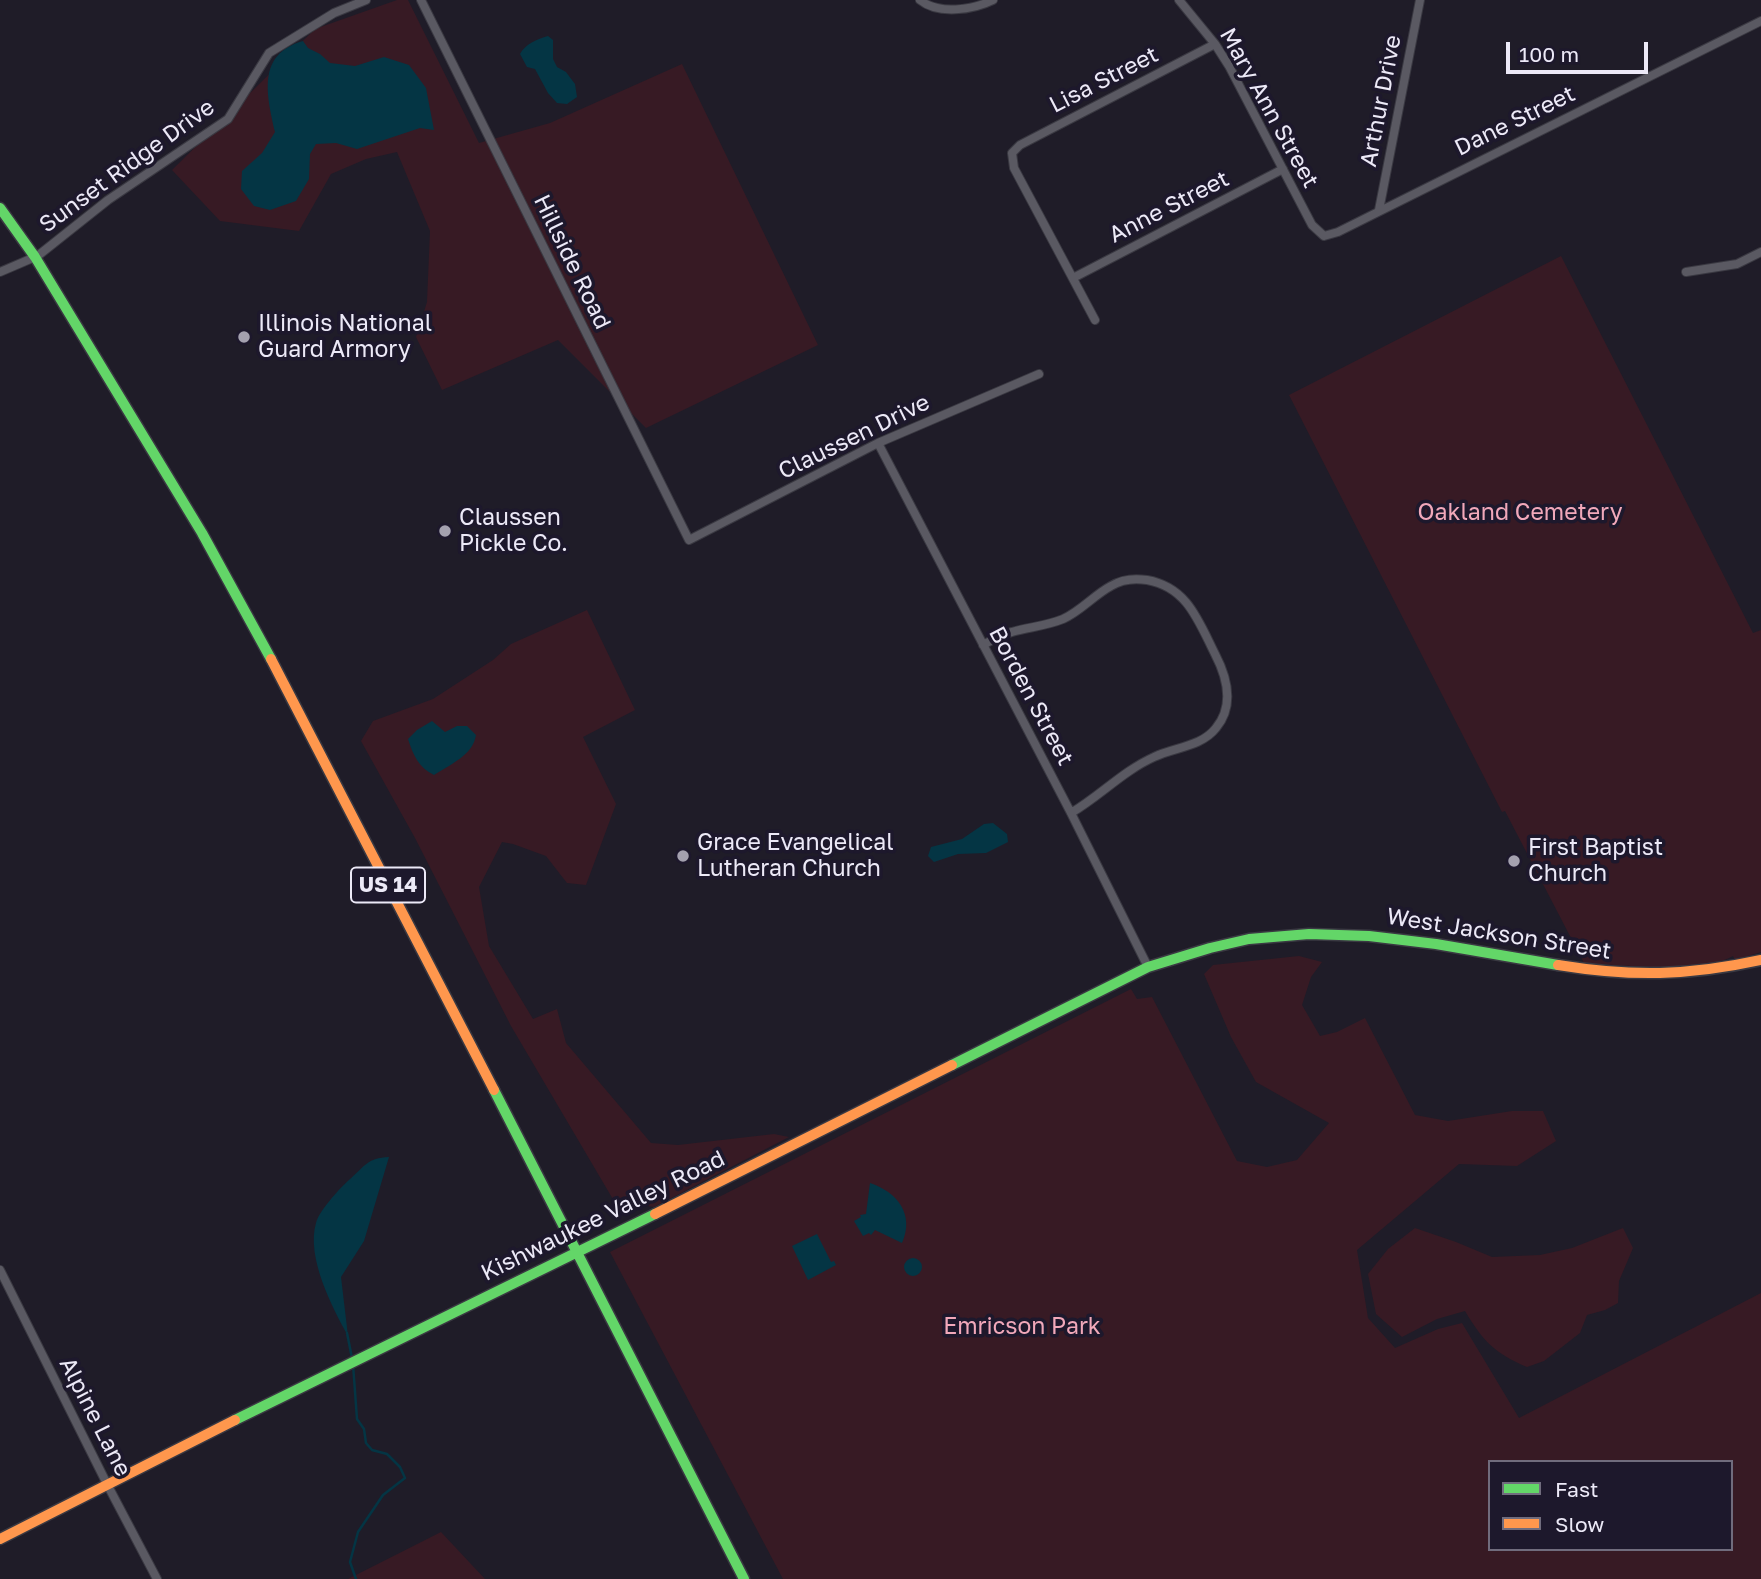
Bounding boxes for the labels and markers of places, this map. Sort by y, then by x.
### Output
place label: Illinois National Guard Armory [258,310,432,364]
marker: Illinois National Guard Armory [236,329,252,345]
place label: Claussen Pickle Co. [459,504,568,558]
marker: Claussen Pickle Co. [437,523,453,539]
place label: Grace Evangelical Lutheran Church [697,829,894,883]
place label: First Baptist Church [1528,834,1663,888]
marker: Grace Evangelical Lutheran Church [675,848,691,864]
marker: First Baptist Church [1506,853,1522,869]

